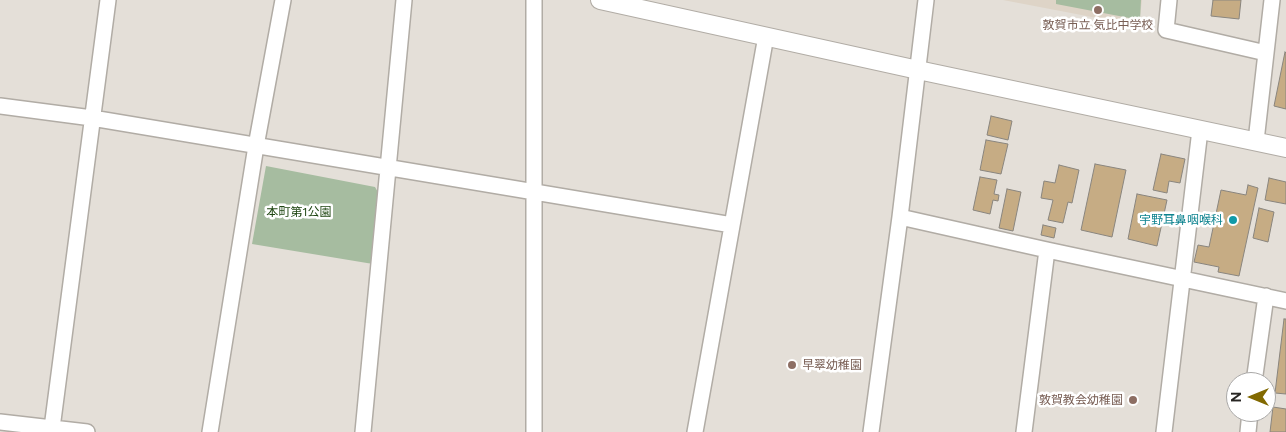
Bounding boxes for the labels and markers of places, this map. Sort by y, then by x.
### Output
marker: 敦賀市立 気比中学校 [1092,4,1104,16]
place label: 敦賀市立 気比中学校 [1043,18,1153,32]
place label: 宇野耳鼻咽喉科 [1139,213,1223,227]
marker: 宇野耳鼻咽喉科 [1227,214,1239,226]
place label: 早翠幼稚園 [802,358,862,372]
marker: 早翠幼稚園 [786,359,798,371]
place label: 敦賀教会幼稚園 [1039,393,1123,407]
marker: 敦賀教会幼稚園 [1127,394,1139,406]

